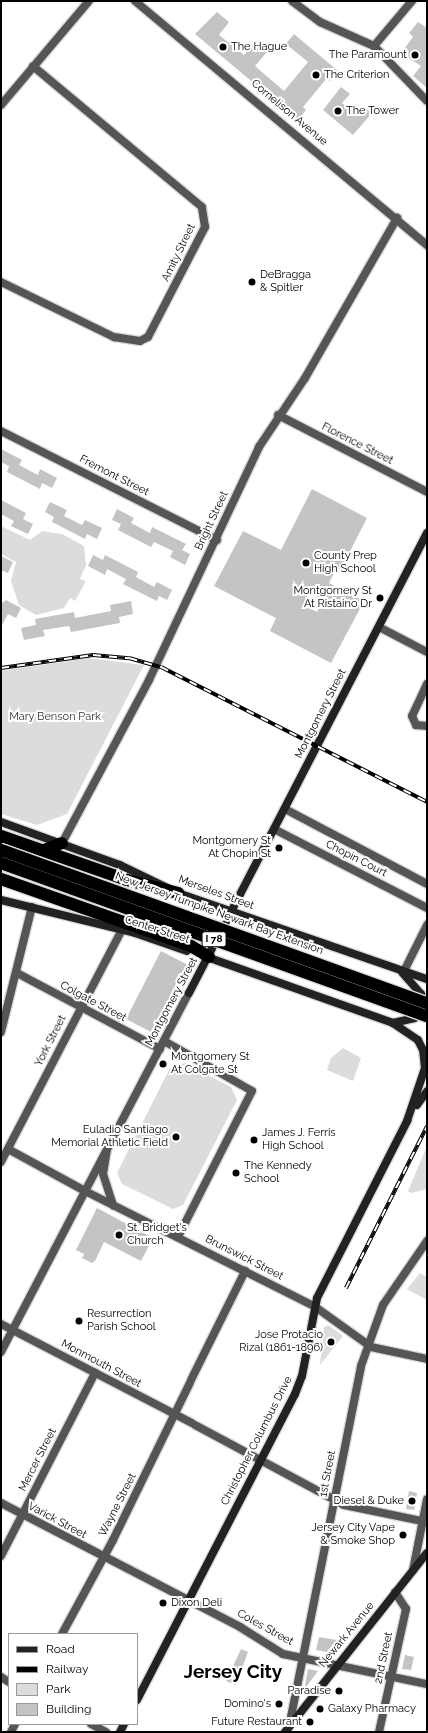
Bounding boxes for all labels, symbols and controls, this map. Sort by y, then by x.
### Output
place label: The Hague [231,40,287,54]
marker: The Hague [218,42,228,52]
place label: The Paramount [329,48,407,62]
marker: The Paramount [410,50,420,60]
place label: The Criterion [324,68,389,82]
marker: The Criterion [311,70,321,80]
street label: Cornelison Avenue [248,77,330,149]
place label: The Tower [346,104,399,118]
marker: The Tower [333,106,343,116]
street label: Amity Street [159,222,199,284]
place label: DeBragga & Spitler [260,269,311,295]
marker: DeBragga & Spitler [247,277,257,287]
street label: Florence Street [319,420,395,468]
street label: Fremont Street [77,453,151,499]
street label: Bright Street [193,489,231,553]
place label: County Prep High School [314,550,377,576]
marker: County Prep High School [301,558,311,568]
place label: Montgomery St At Ristaino Dr [293,585,372,611]
marker: Montgomery St At Ristaino Dr [375,593,385,603]
street label: Montgomery Street [293,667,349,761]
park label: Mary Benson Park [9,710,101,724]
place label: Montgomery St At Chopin St [192,835,271,861]
street label: Chopin Court [323,838,389,880]
marker: Montgomery St At Chopin St [274,843,284,853]
street label: New Jersey Turnpike Newark Bay Extension [112,870,326,958]
street label: Merseles Street [176,873,256,913]
street label: Center Street [123,913,191,947]
road number: I 78 [201,931,227,947]
street label: Montgomery Street [143,955,201,1049]
street label: Colgate Street [58,979,128,1025]
street label: York Street [32,1013,70,1069]
place label: Montgomery St At Colgate St [171,1051,250,1077]
marker: Montgomery St At Colgate St [158,1059,168,1069]
place label: Euladio Santiago Memorial Athletic Field [50,1124,168,1150]
place label: James J. Ferris High School [262,1127,336,1153]
marker: Euladio Santiago Memorial Athletic Field [171,1132,181,1142]
marker: James J. Ferris High School [249,1135,259,1145]
place label: The Kennedy School [244,1160,312,1186]
marker: The Kennedy School [231,1168,241,1178]
place label: St. Bridget's Church [127,1222,187,1248]
marker: St. Bridget's Church [114,1230,124,1240]
street label: Brunswick Street [203,1233,285,1283]
place label: Resurrection Parish School [87,1308,156,1334]
marker: Resurrection Parish School [74,1316,84,1326]
place label: Jose Protacio Rizal (1861-1896) [239,1329,323,1355]
street label: Monmouth Street [59,1337,143,1391]
marker: Jose Protacio Rizal (1861-1896) [326,1337,336,1347]
street label: Christopher Columbus Drive [219,1374,295,1508]
street label: Mercer Street [16,1426,60,1494]
street label: 1st Street [317,1450,339,1498]
street label: Wayne Street [96,1471,140,1539]
place label: Diesel & Duke [333,1494,404,1508]
marker: Diesel & Duke [407,1496,417,1506]
street label: Varick Street [26,1500,88,1542]
place label: Jersey City Vape & Smoke Shop [311,1522,395,1548]
marker: Jersey City Vape & Smoke Shop [398,1530,408,1540]
place label: Dixon Deli [171,1596,222,1610]
marker: Dixon Deli [158,1598,168,1608]
street label: Newark Avenue [317,1600,377,1670]
street label: Coles Street [235,1607,295,1649]
street label: 2nd Street [372,1631,396,1685]
legend [8,1633,138,1725]
text: Road [46,1642,75,1656]
district label: Jersey City [184,1661,282,1683]
text: Railway [46,1662,88,1676]
text: Park [46,1682,71,1696]
place label: Paradise [287,1684,331,1698]
marker: Paradise [334,1686,344,1696]
place label: Domino's [224,1697,271,1711]
marker: Domino's [274,1699,284,1709]
text: Building [46,1702,92,1716]
place label: Galaxy Pharmacy [328,1702,416,1716]
marker: Galaxy Pharmacy [315,1704,325,1714]
place label: Future Restaurant [211,1715,302,1729]
marker: Future Restaurant [305,1717,315,1727]

